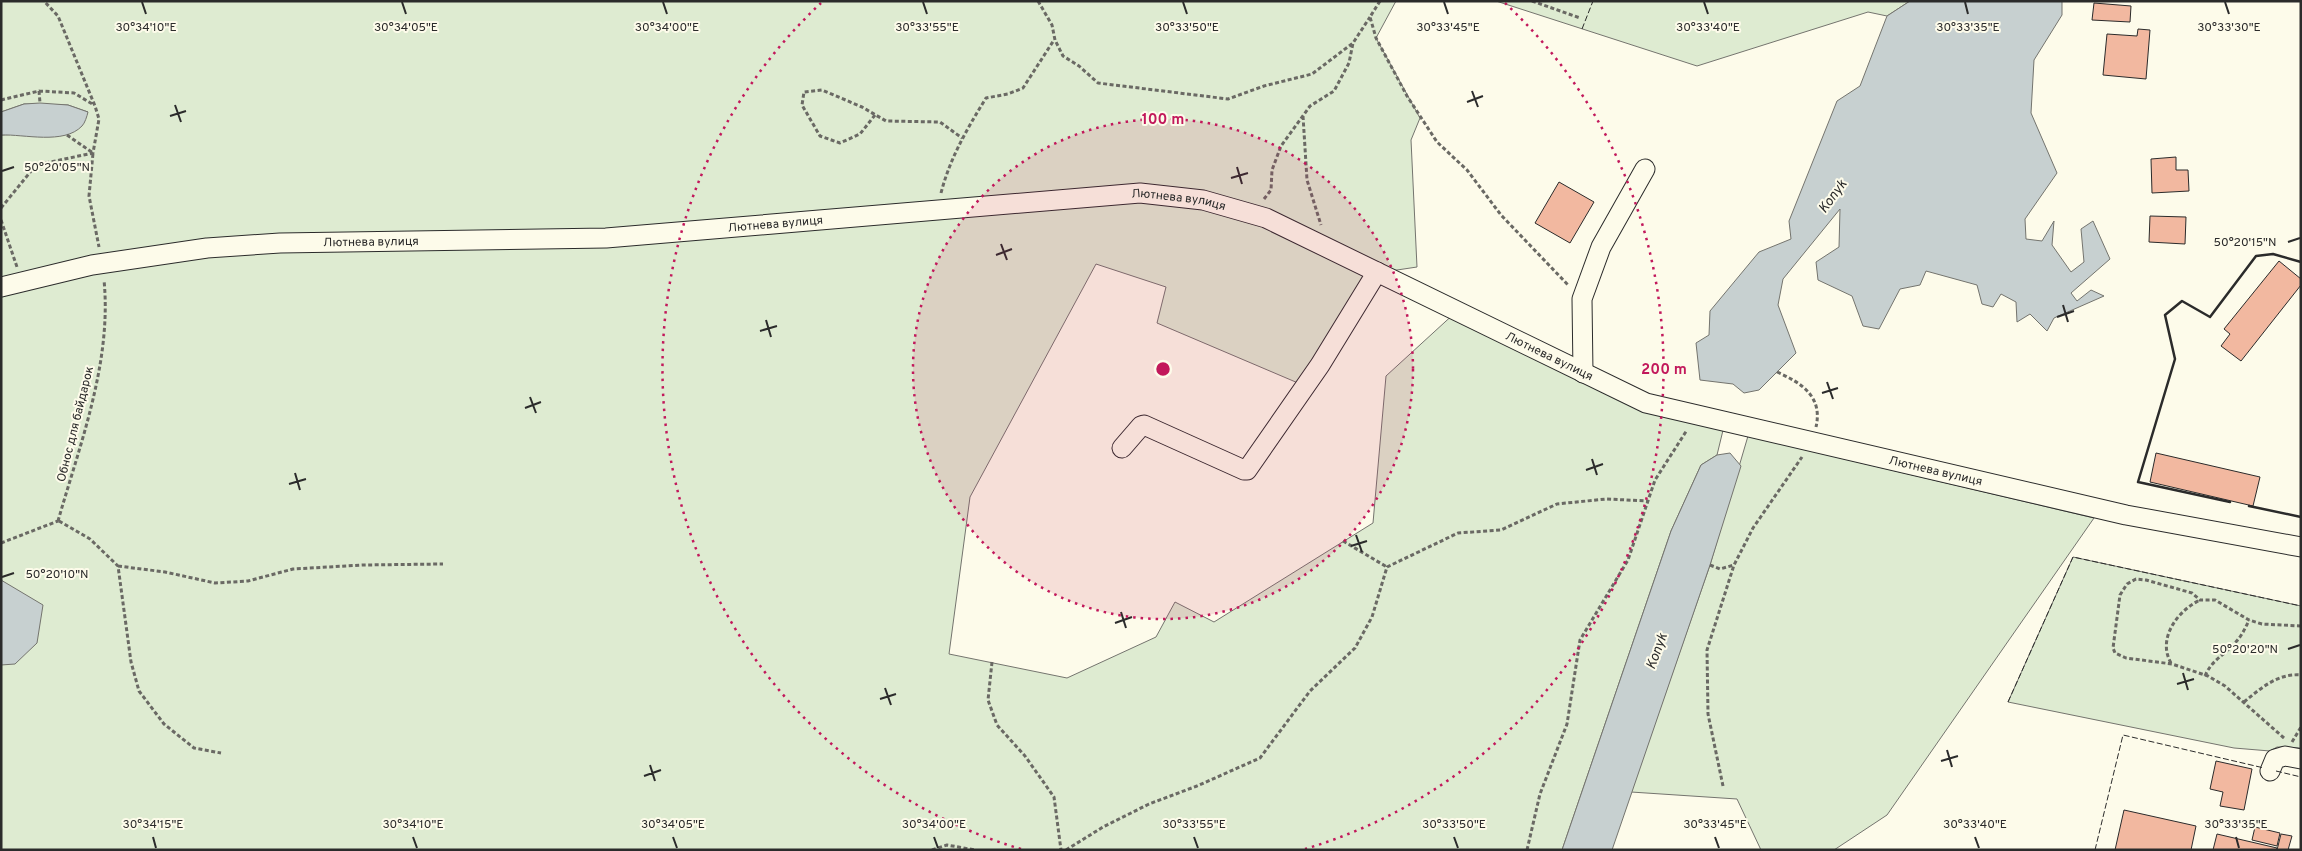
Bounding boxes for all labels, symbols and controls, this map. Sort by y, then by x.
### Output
text: 30°34'10"E [115,20,177,36]
text: 30°34'05"E [374,20,438,36]
text: 30°34'00"E [635,20,699,36]
text: 30°33'55"E [895,20,959,36]
text: 30°33'50"E [1155,20,1219,36]
text: 30°33'45"E [1416,20,1480,36]
text: 30°33'40"E [1676,20,1740,36]
text: 30°33'35"E [1936,20,2000,36]
text: 30°33'30"E [2197,20,2261,36]
text: 100 m [1142,111,1184,130]
text: 50°20'05"N [24,160,90,176]
water label: Konyk [1815,176,1852,217]
street label: Лютнева вулиця [1131,186,1228,215]
street label: Лютнева вулиця [727,213,824,237]
street label: Лютнева вулиця [323,234,419,251]
text: 50°20'15"N [2214,235,2276,251]
street label: Лютнева вулиця [1502,329,1595,385]
centre of rings [1154,360,1172,378]
text: 200 m [1641,361,1687,380]
street label: Обнос для байдарок [54,365,98,484]
street label: Лютнева вулиця [1887,453,1984,490]
text: 50°20'10"N [25,567,89,583]
water label: Konyk [1643,630,1672,672]
text: 50°20'20"N [2212,642,2278,658]
text: 30°34'15"E [123,817,183,833]
text: 30°34'10"E [382,817,444,833]
text: 30°34'05"E [641,817,705,833]
text: 30°34'00"E [902,817,966,833]
text: 30°33'55"E [1162,817,1226,833]
text: 30°33'50"E [1422,817,1486,833]
text: 30°33'45"E [1683,817,1747,833]
text: 30°33'40"E [1943,817,2007,833]
text: 30°33'35"E [2204,817,2268,833]

